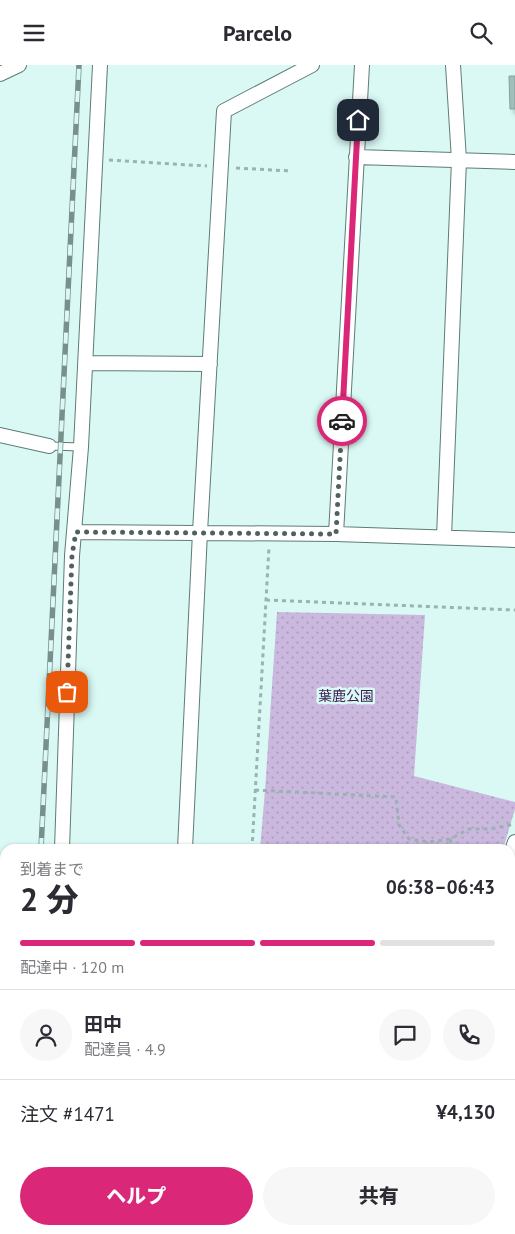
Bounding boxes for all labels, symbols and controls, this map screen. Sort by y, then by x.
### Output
icon: menu [20,19,48,47]
text: Parcelo [223,19,292,47]
icon: search [467,19,495,47]
pin [337,99,379,141]
icon: home [344,106,372,134]
courier [317,396,367,446]
icon: car [328,407,356,435]
pin [46,671,88,713]
icon: bag [53,678,81,706]
park label: 葉鹿公園 [318,687,374,705]
text: 到着まで [20,859,84,879]
text: 06:38–06:43 [386,875,495,899]
text: 2 分 [20,878,78,920]
text: 配達中 · 120 m [20,957,124,977]
button: person [20,1009,72,1061]
button: chat [379,1009,431,1061]
button: phone [443,1009,495,1061]
text: 田中 [84,1012,122,1036]
text: 配達員 · 4.9 [84,1039,166,1059]
text: ¥4,130 [436,1100,495,1124]
text: 注文 #1471 [20,1102,115,1126]
button: ヘルプ [20,1167,253,1225]
button: 共有 [263,1167,495,1225]

